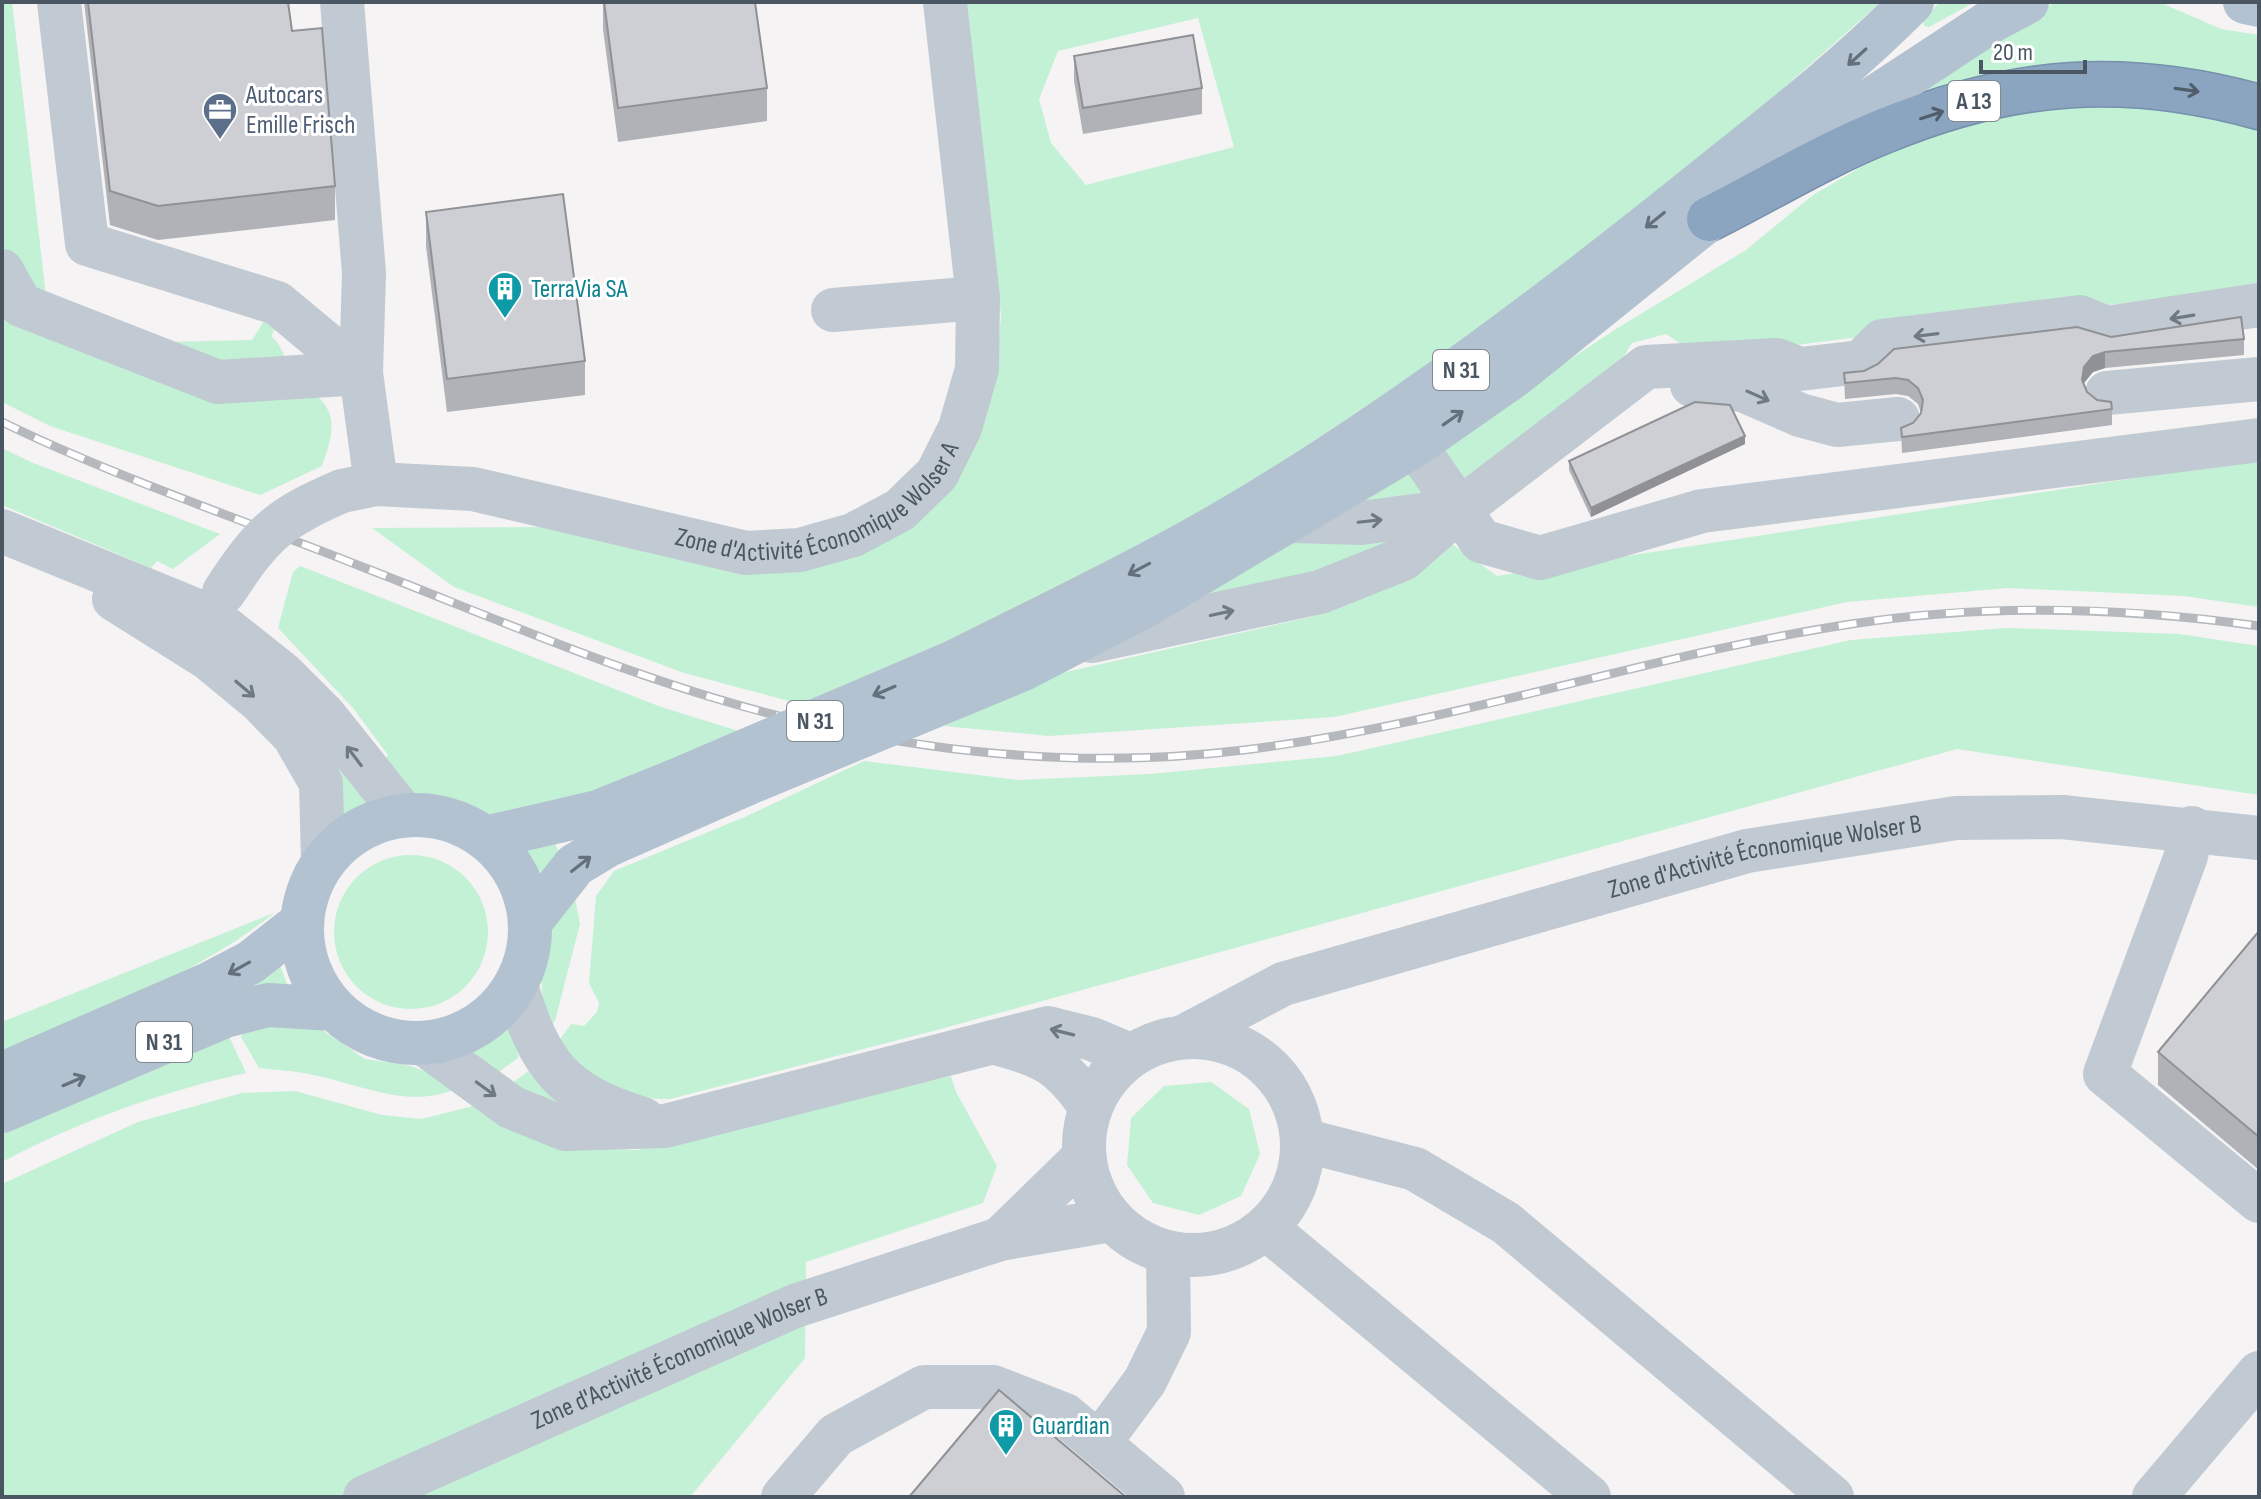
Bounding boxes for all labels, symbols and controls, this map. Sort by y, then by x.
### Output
scale bar [1981,24,2085,74]
text: 20 m [1993,38,2033,67]
one-way arrow [1847,47,1868,66]
place label: Autocars Emille Frisch [245,80,356,141]
road number: A 13 [1948,81,2000,121]
one-way arrow [2174,83,2200,98]
office icon: Autocars Emille Frisch [201,91,239,141]
one-way arrow [1919,106,1944,121]
one-way arrow [1645,211,1665,229]
building icon: TerraVia SA [486,270,524,320]
place label: TerraVia SA [531,274,629,305]
one-way arrow [2170,310,2195,325]
one-way arrow [1913,328,1940,343]
road number: N 31 [1433,350,1489,390]
one-way arrow [1745,390,1769,405]
one-way arrow [1442,410,1464,426]
street label: Zone d'Activité Économique Wolser A [672,436,966,568]
one-way arrow [1356,514,1383,529]
one-way arrow [1127,562,1151,577]
one-way arrow [1208,605,1234,620]
one-way arrow [235,679,256,697]
one-way arrow [872,685,897,700]
road number: N 31 [787,701,843,741]
one-way arrow [346,746,363,767]
street label: Zone d'Activité Économique Wolser B [1605,808,1924,905]
one-way arrow [570,856,591,873]
one-way arrow [228,961,252,977]
road number: N 31 [136,1022,192,1062]
one-way arrow [1050,1023,1076,1038]
one-way arrow [61,1072,86,1087]
one-way arrow [475,1080,496,1097]
street label: Zone d'Activité Économique Wolser B [527,1281,832,1436]
building icon: Guardian [987,1407,1025,1457]
place label: Guardian [1032,1411,1110,1442]

